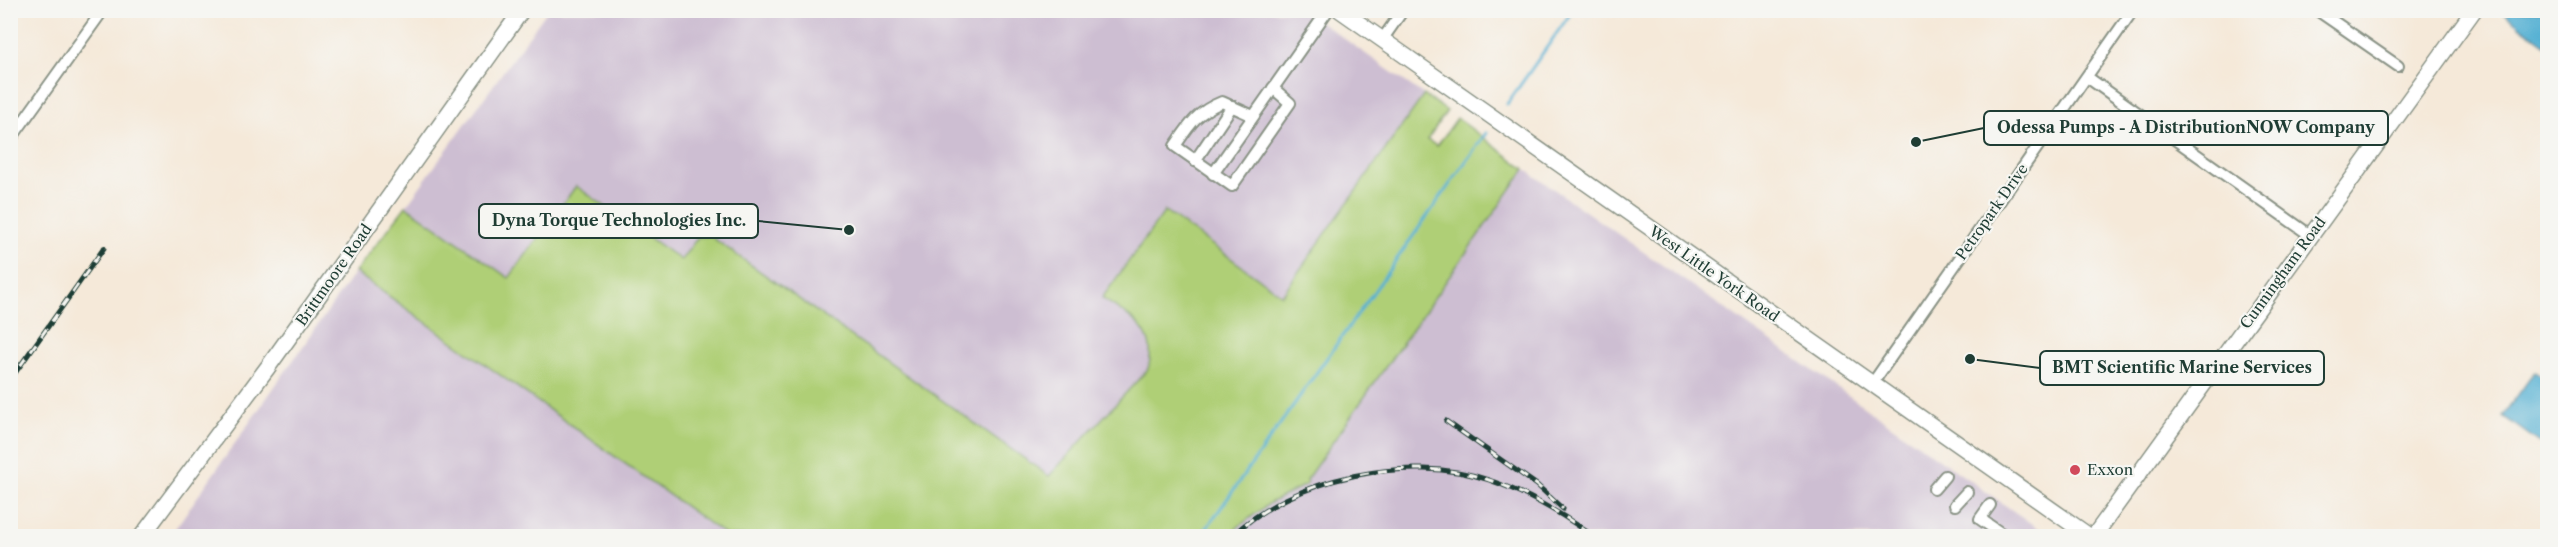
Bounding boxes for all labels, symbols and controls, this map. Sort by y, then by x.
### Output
callout: Odessa Pumps - A DistributionNOW Company [1984,111,2388,145]
text: Odessa Pumps - A DistributionNOW Company [1997,117,2376,137]
street label: Petropark Drive [1951,160,2032,264]
callout: Dyna Torque Technologies Inc. [479,204,758,238]
text: Dyna Torque Technologies Inc. [492,210,746,230]
street label: Cunningham Road [2236,213,2330,332]
street label: Brittmoore Road [291,220,376,329]
street label: West Little York Road [1645,221,1783,326]
callout: BMT Scientific Marine Services [2040,351,2324,385]
text: BMT Scientific Marine Services [2052,357,2312,377]
place label: Exxon [2087,460,2134,479]
marker: Exxon [2068,463,2082,477]

